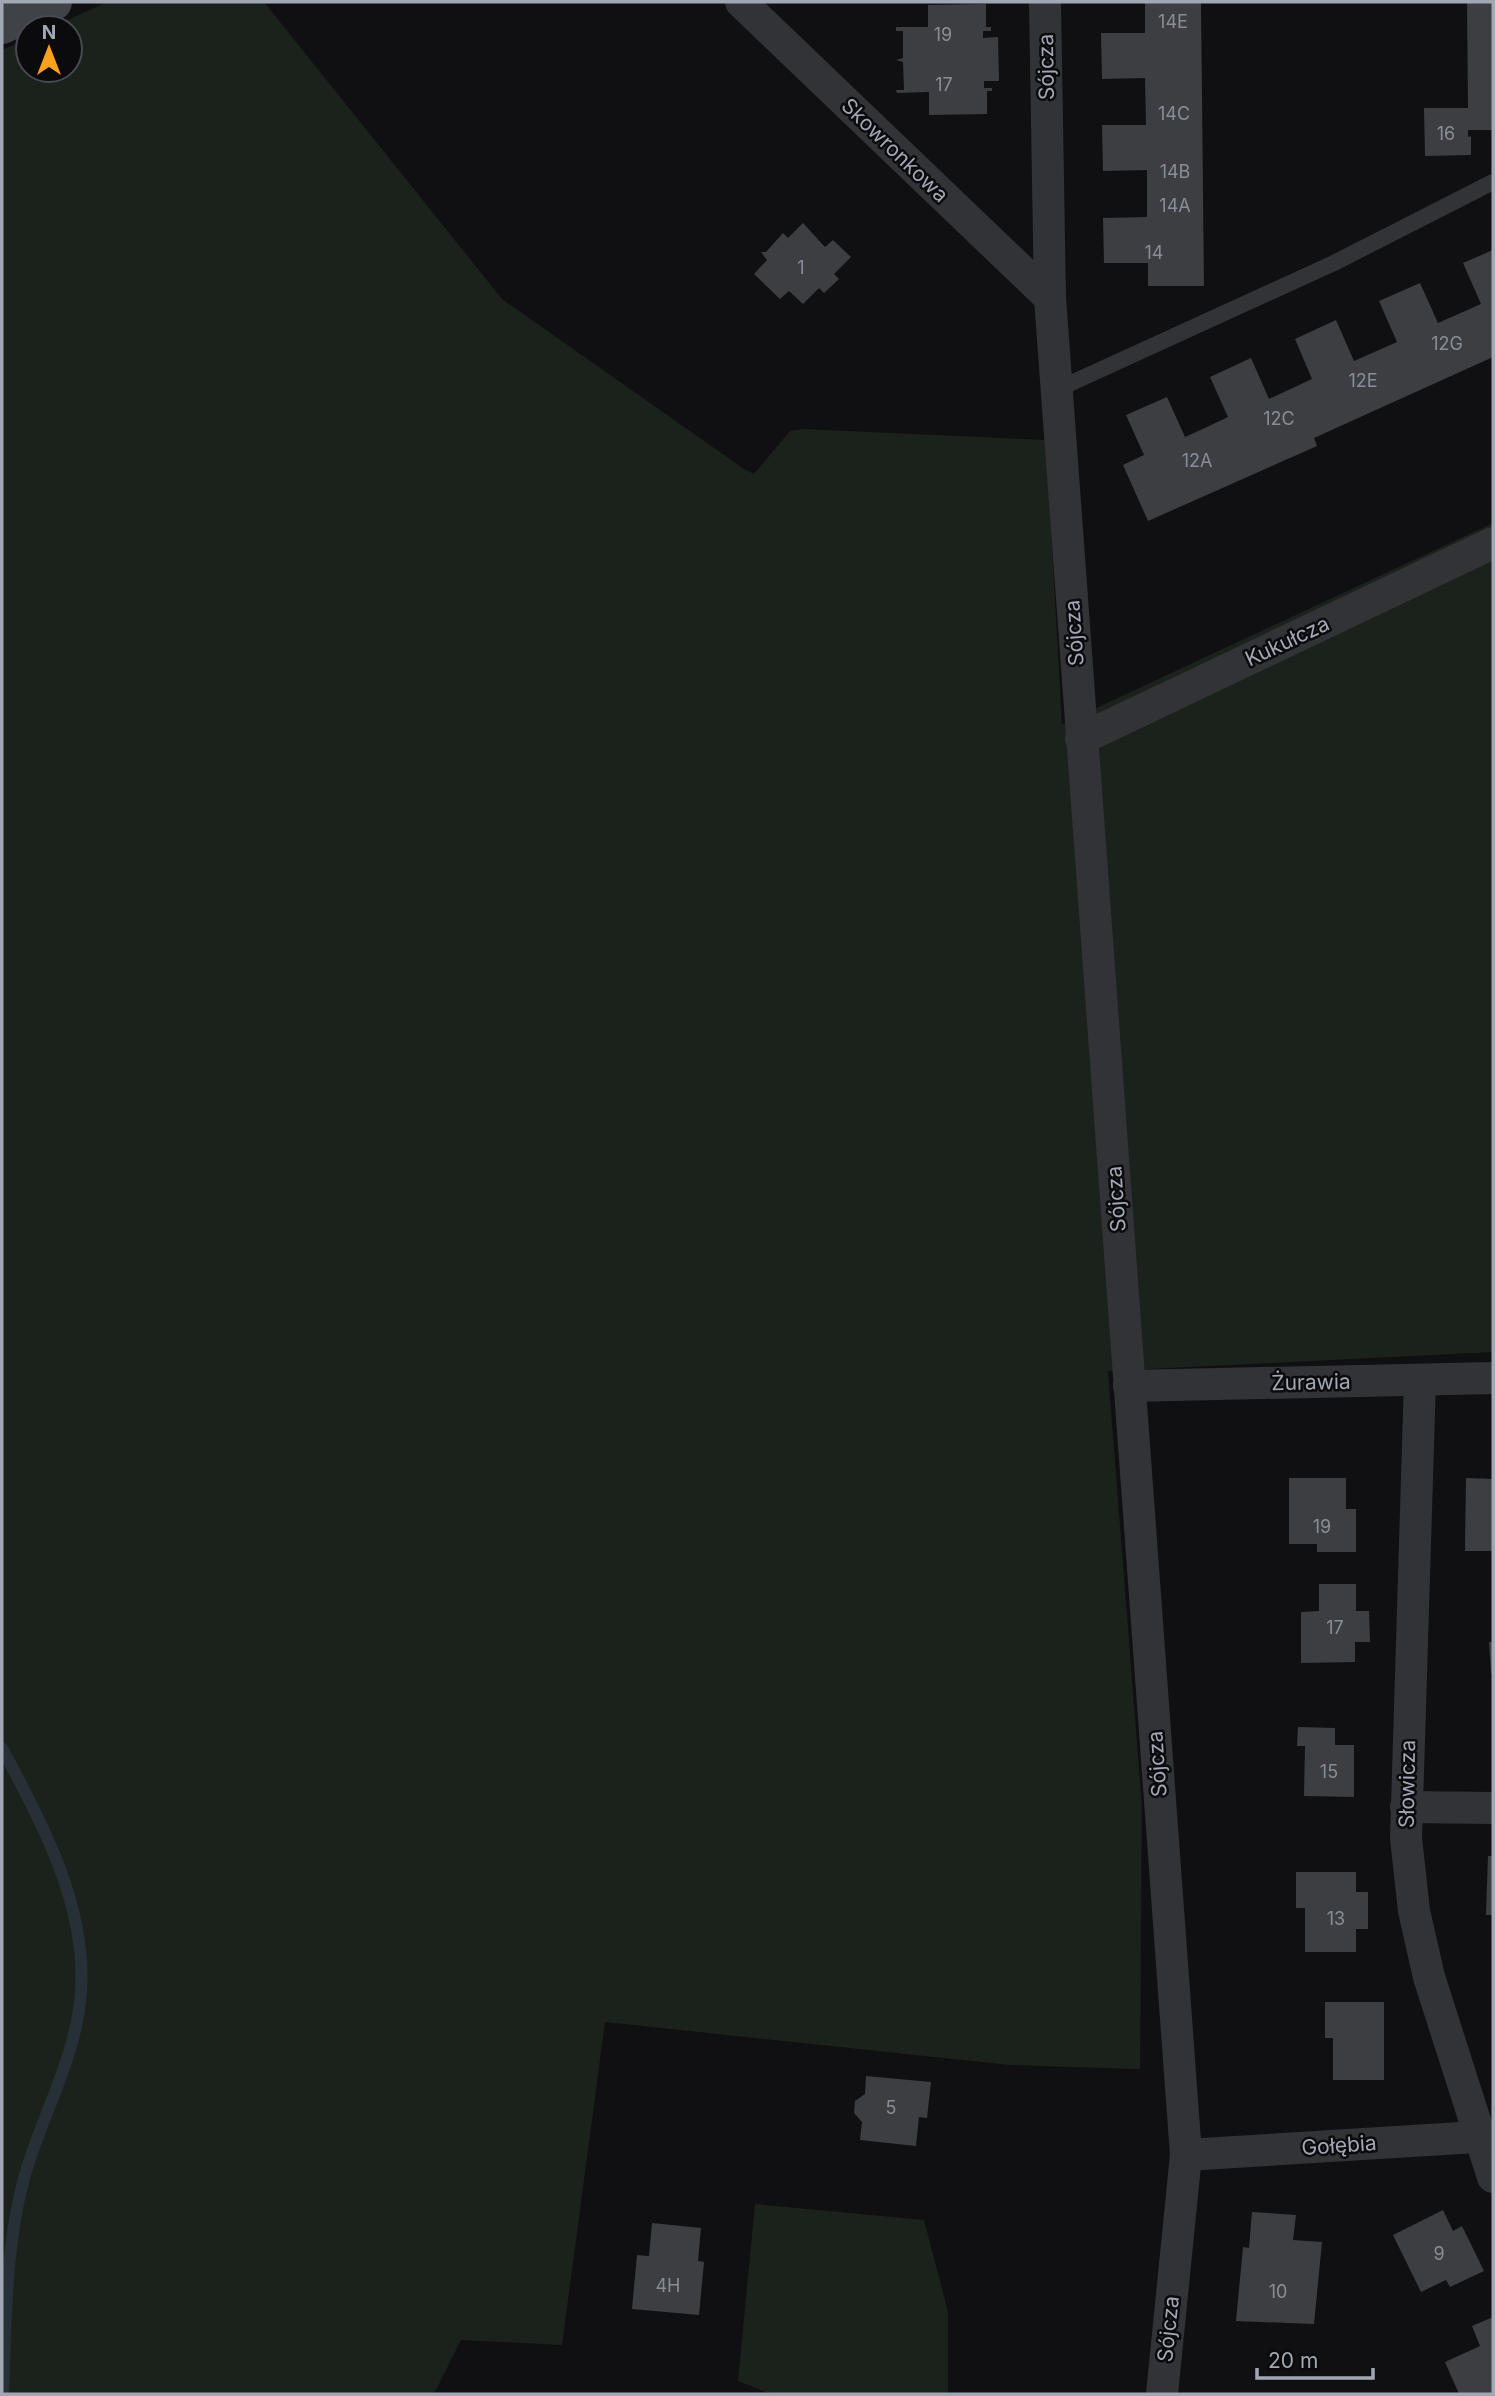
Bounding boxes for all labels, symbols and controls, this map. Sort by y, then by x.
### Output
house number: 14E [1158,11,1188,32]
north arrow [14,14,84,84]
text: N [42,21,56,44]
house number: 19 [934,24,952,45]
street label: Sójcza [1033,34,1059,100]
house number: 17 [935,74,953,95]
street label: Skowronkowa [836,93,954,207]
house number: 14C [1158,103,1190,124]
house number: 16 [1437,123,1455,144]
house number: 14B [1160,161,1190,182]
house number: 14A [1159,195,1191,216]
house number: 14 [1145,242,1163,263]
house number: 1 [797,257,805,278]
house number: 12G [1431,333,1463,354]
house number: 12E [1348,370,1378,391]
house number: 12C [1263,408,1295,429]
house number: 12A [1182,450,1212,471]
street label: Sójcza [1059,599,1089,667]
street label: Kukułcza [1241,611,1333,671]
street label: Sójcza [1101,1165,1131,1233]
street label: Żurawia [1271,1368,1351,1395]
house number: 19 [1313,1516,1331,1537]
house number: 17 [1326,1617,1344,1638]
street label: Sójcza [1142,1730,1172,1798]
street label: Słowicza [1394,1740,1420,1828]
house number: 15 [1320,1761,1338,1782]
house number: 13 [1327,1908,1345,1929]
house number: 5 [886,2097,896,2118]
street label: Gołębia [1301,2130,1377,2160]
house number: 9 [1433,2243,1445,2264]
house number: 4H [655,2275,681,2296]
house number: 10 [1269,2281,1287,2302]
street label: Sójcza [1152,2295,1184,2363]
scale bar [1257,2336,1372,2380]
text: 20 m [1268,2348,1318,2373]

